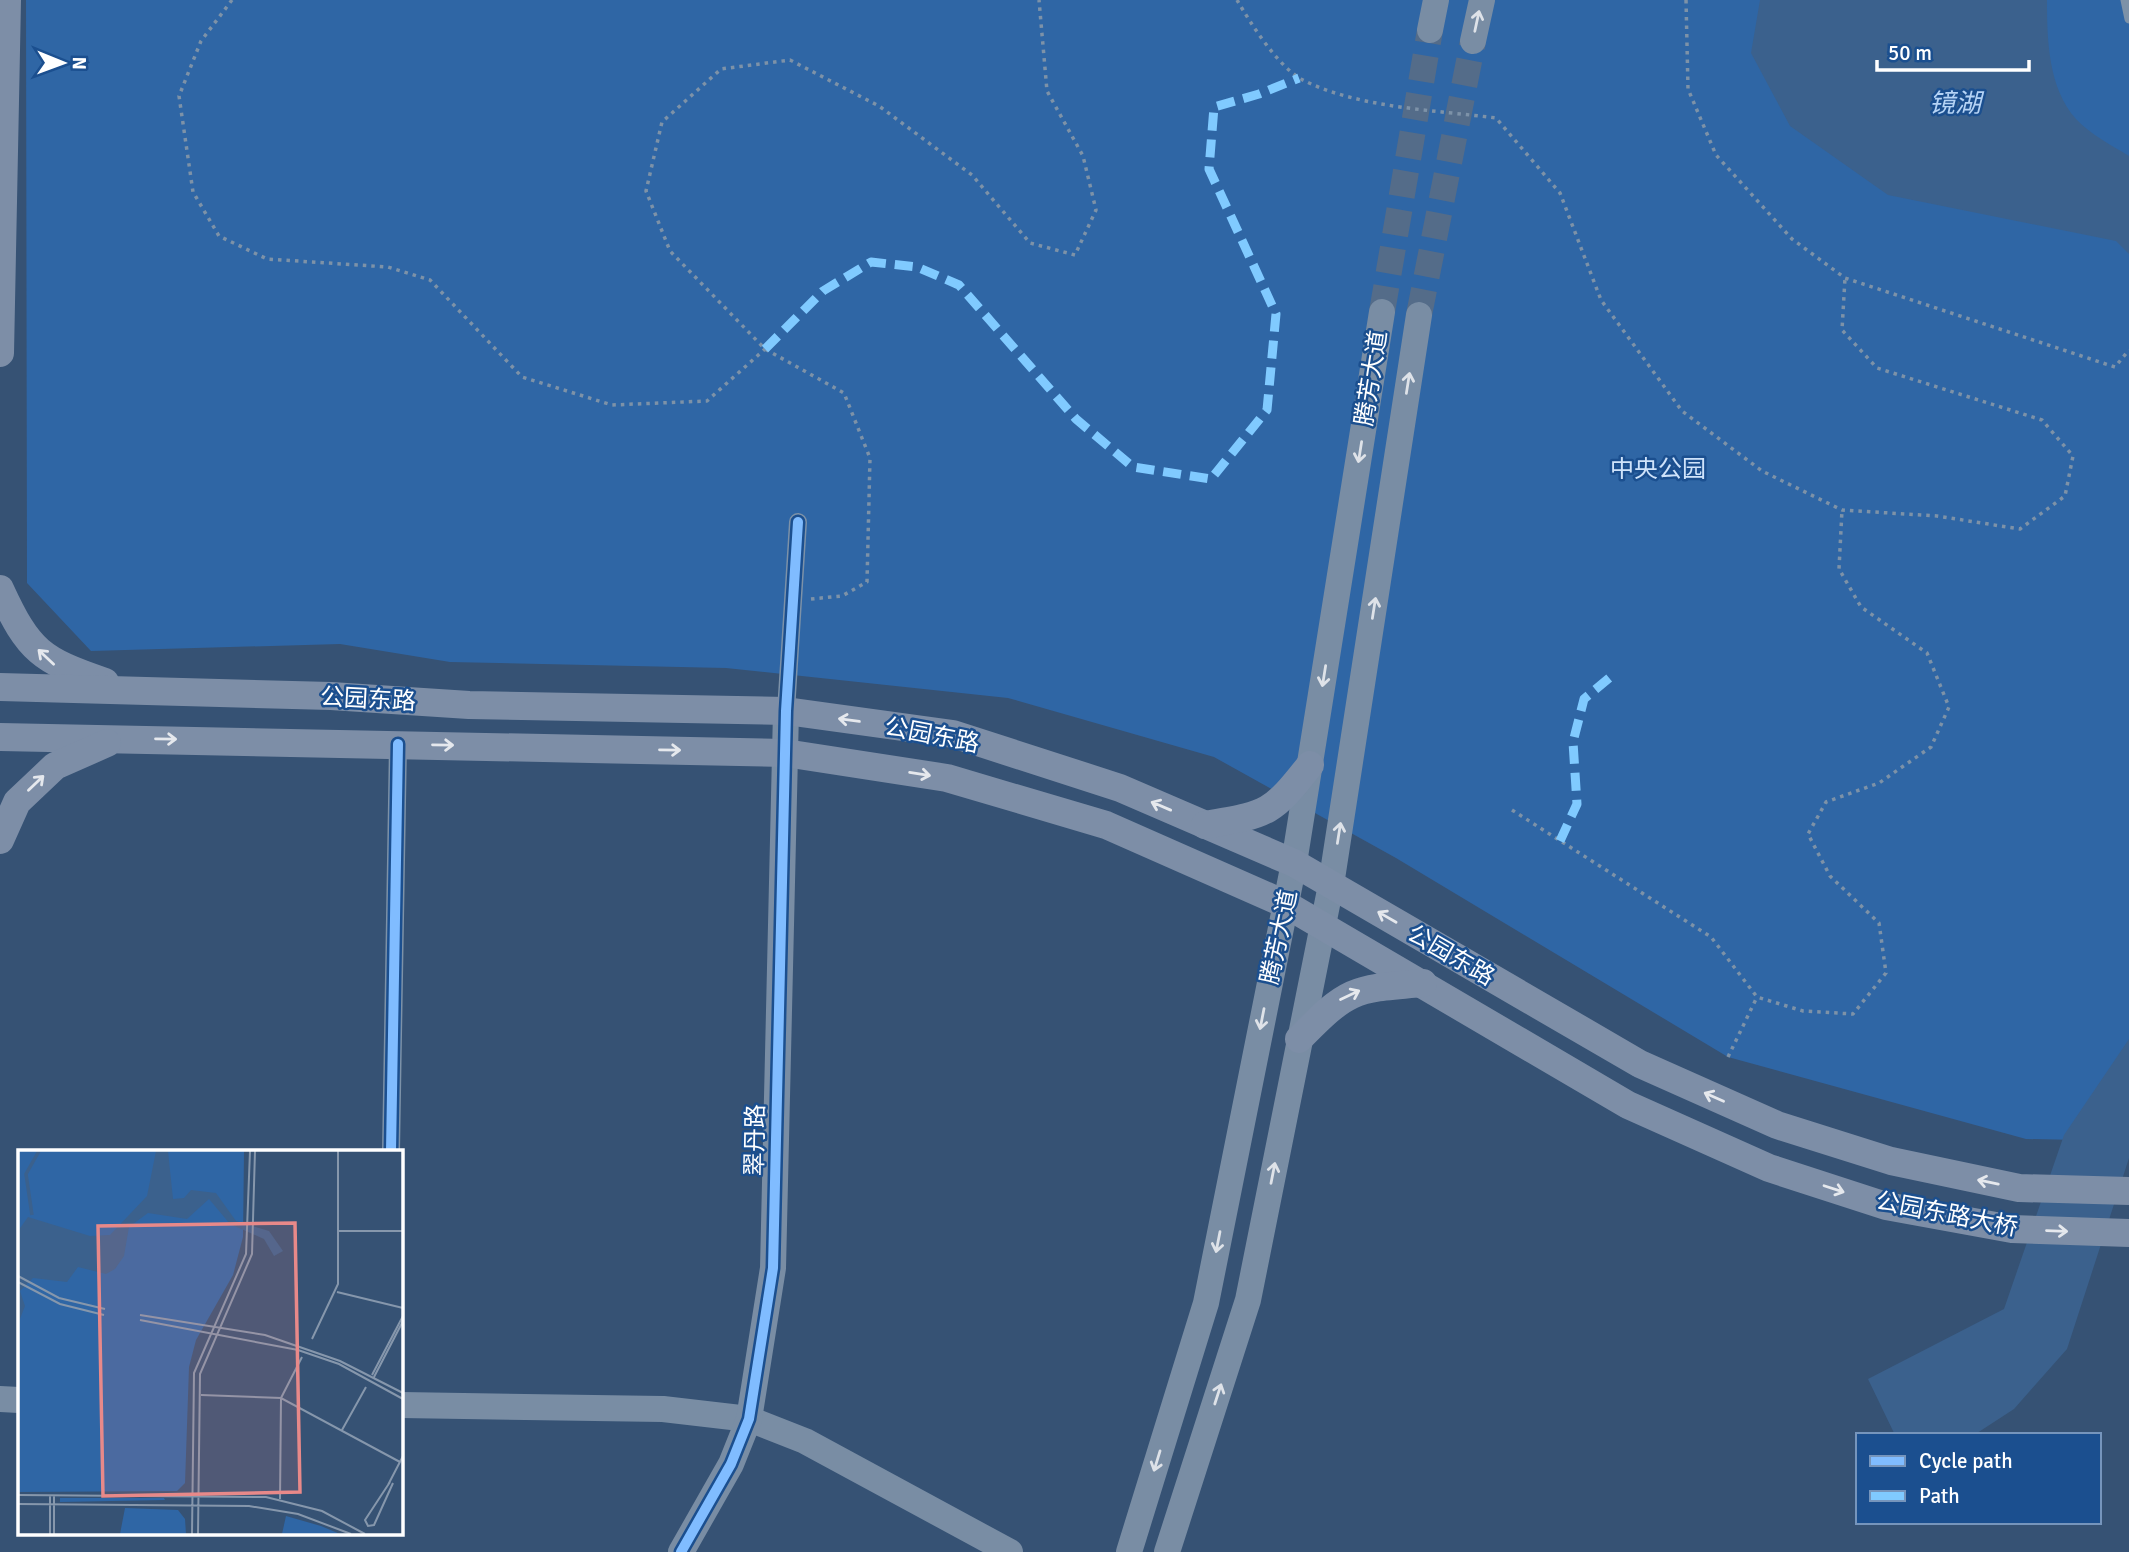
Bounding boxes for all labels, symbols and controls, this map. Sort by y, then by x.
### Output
one-way arrow [1471,10,1485,33]
north arrow [28,28,98,98]
scale bar [1877,28,2029,72]
text: 50 m [1888,40,1932,66]
text: N [67,56,91,70]
water label: 镜湖 [1929,88,1985,120]
street label: 腾芳大道 [1349,328,1393,428]
one-way arrow [1402,372,1415,395]
one-way arrow [1353,440,1366,462]
park label: 中央公园 [1610,454,1706,484]
one-way arrow [1368,597,1381,620]
one-way arrow [38,648,55,665]
one-way arrow [1317,664,1330,687]
street label: 公园东路 [319,682,417,716]
street label: 公园东路 [882,711,982,759]
one-way arrow [838,713,861,726]
one-way arrow [154,732,177,745]
one-way arrow [431,738,454,752]
one-way arrow [658,743,681,757]
one-way arrow [909,768,931,781]
one-way arrow [27,775,44,792]
one-way arrow [1151,798,1172,811]
one-way arrow [1333,822,1346,845]
street label: 腾芳大道 [1254,887,1304,987]
one-way arrow [1377,910,1397,924]
street label: 公园东路 [1402,918,1500,992]
one-way arrow [1339,987,1360,1001]
one-way arrow [1255,1007,1269,1030]
one-way arrow [1704,1090,1726,1103]
street label: 翠丹路 [739,1104,771,1176]
inset map [18,1150,402,1534]
one-way arrow [1267,1162,1280,1185]
one-way arrow [1977,1174,2000,1188]
one-way arrow [1822,1184,1844,1196]
street label: 公园东路大桥 [1873,1186,2021,1242]
one-way arrow [2045,1224,2068,1237]
one-way arrow [1211,1230,1224,1253]
one-way arrow [1213,1383,1225,1405]
legend [1856,1433,2101,1524]
text: Cycle path [1919,1448,2013,1474]
one-way arrow [1150,1449,1162,1471]
text: Path [1919,1483,1960,1509]

